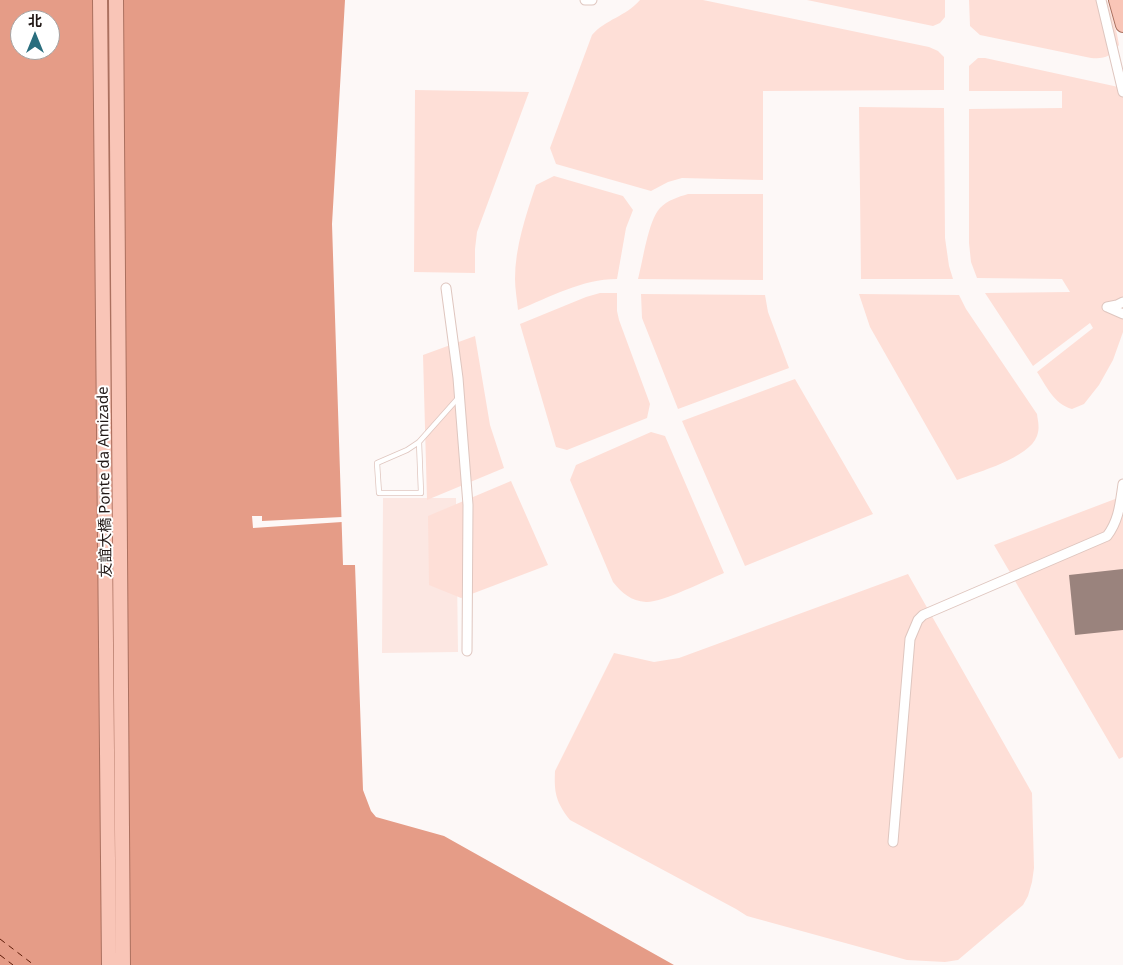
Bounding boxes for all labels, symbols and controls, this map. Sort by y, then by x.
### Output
north arrow [10,10,60,60]
text: 北 [28,11,42,30]
street label: 友誼大橋 Ponte da Amizade [94,386,116,578]

